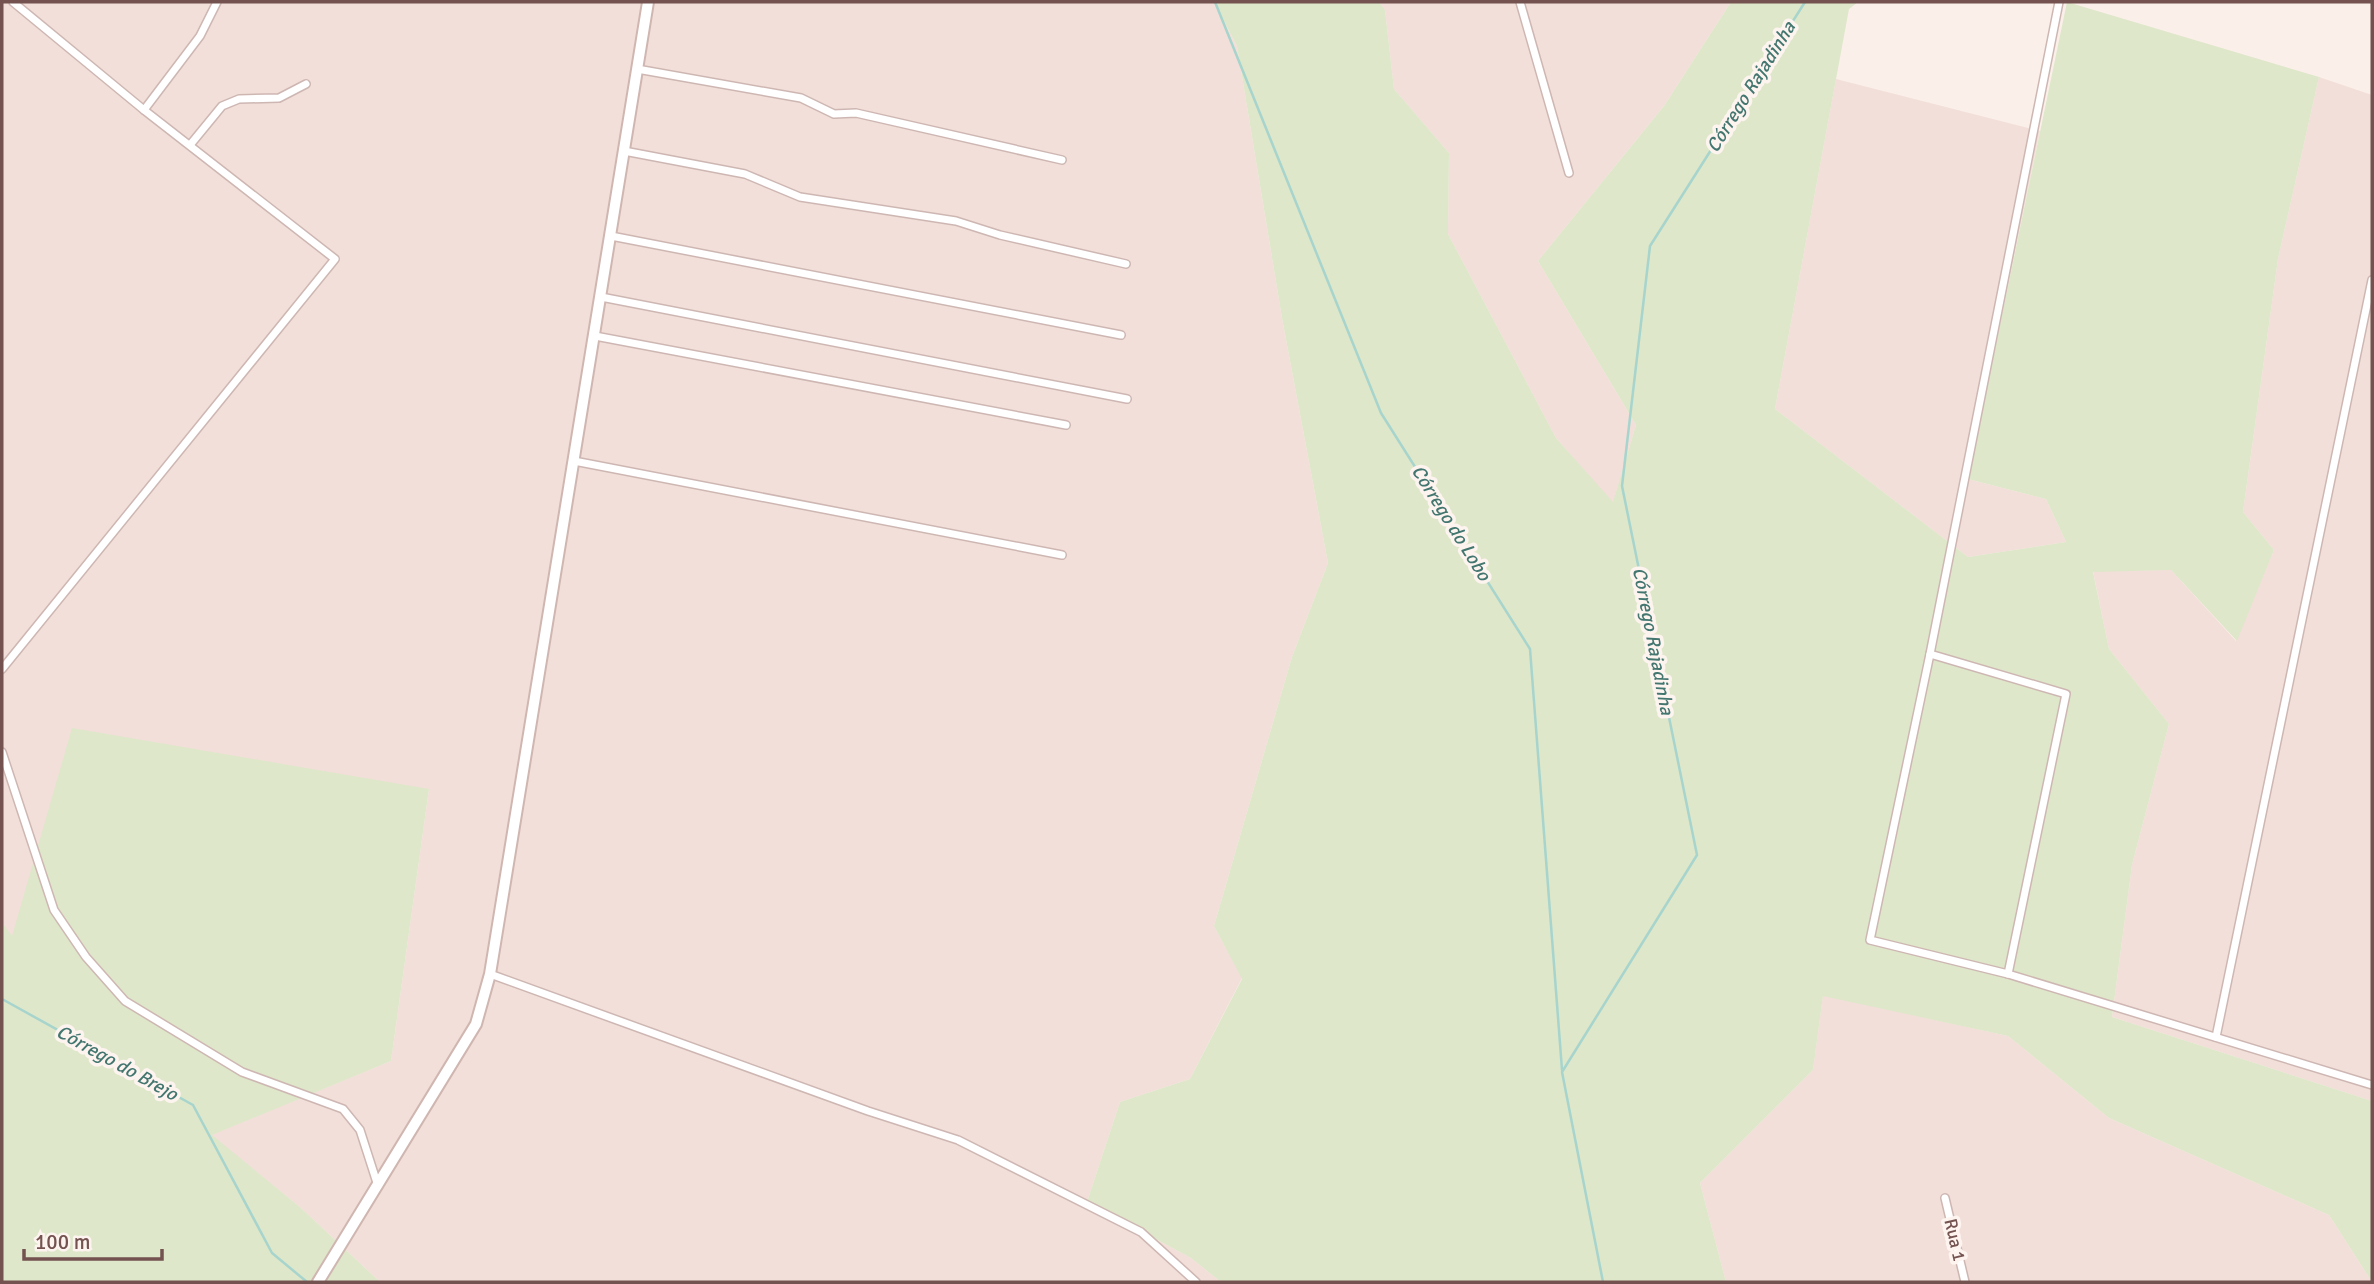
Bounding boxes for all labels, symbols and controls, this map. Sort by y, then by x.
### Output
water label: Córrego Rajadinha [1701,16,1802,157]
water label: Córrego do Lobo [1406,461,1497,586]
water label: Córrego Rajadinha [1627,565,1679,718]
water label: Córrego do Brejo [52,1020,183,1107]
street label: Rua 1 [1939,1217,1971,1263]
scale bar [24,1218,163,1262]
text: 100 m [35,1229,90,1255]

